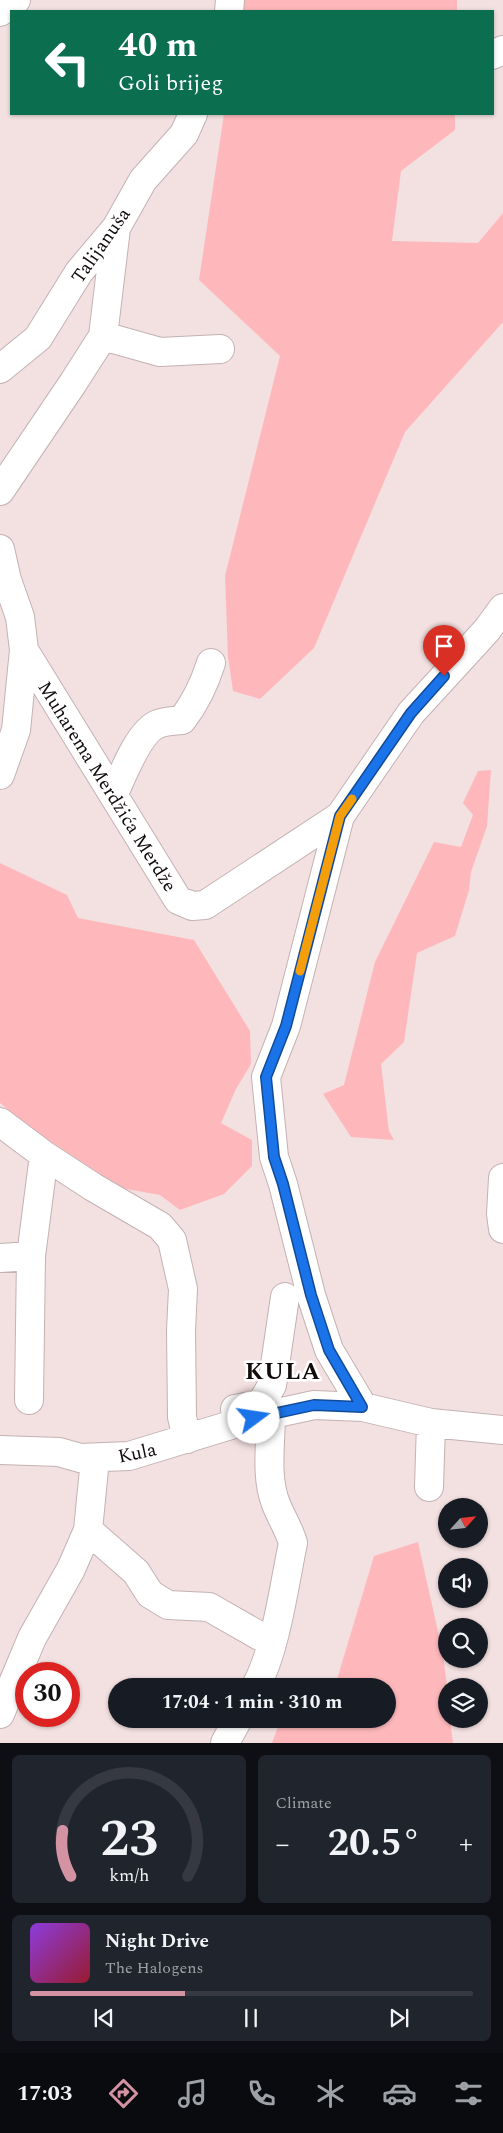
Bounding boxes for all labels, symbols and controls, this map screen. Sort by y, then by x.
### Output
text: 40 m [118,19,198,72]
icon: left [35,30,100,95]
text: Goli brijeg [118,67,223,100]
street label: Talijanuša [64,201,139,290]
pin [423,625,465,676]
icon: arrive [430,632,458,660]
street label: Muharema Merdžića Merdže [30,676,184,898]
district label: KULA [245,1354,321,1390]
position arrow [227,1391,279,1443]
street label: Kula [115,1435,160,1472]
north arrow [438,1498,488,1548]
map controls [438,1498,488,1728]
button: sound [438,1558,488,1608]
button: search [438,1618,488,1668]
speed limit sign: 30 [15,1662,80,1727]
button: layers [438,1678,488,1728]
text: 17:04 · 1 min · 310 m [162,1688,342,1717]
text: Climate [276,1791,332,1815]
text: 23 [100,1800,158,1879]
text: 20.5° [328,1815,421,1873]
text: − [276,1823,290,1866]
text: + [459,1823,473,1866]
text: km/h [109,1862,149,1889]
text: Night Drive [105,1927,209,1956]
text: The Halogens [105,1956,203,1980]
icon: previous [90,2004,118,2032]
icon: pause [237,2004,265,2032]
icon: next [385,2004,413,2032]
icon: directions [106,2076,141,2111]
icon: music [175,2076,210,2111]
icon: phone [244,2076,279,2111]
icon: climate [313,2076,348,2111]
icon: car [382,2076,417,2111]
icon: filters [451,2076,486,2111]
text: 17:03 [17,2077,72,2110]

